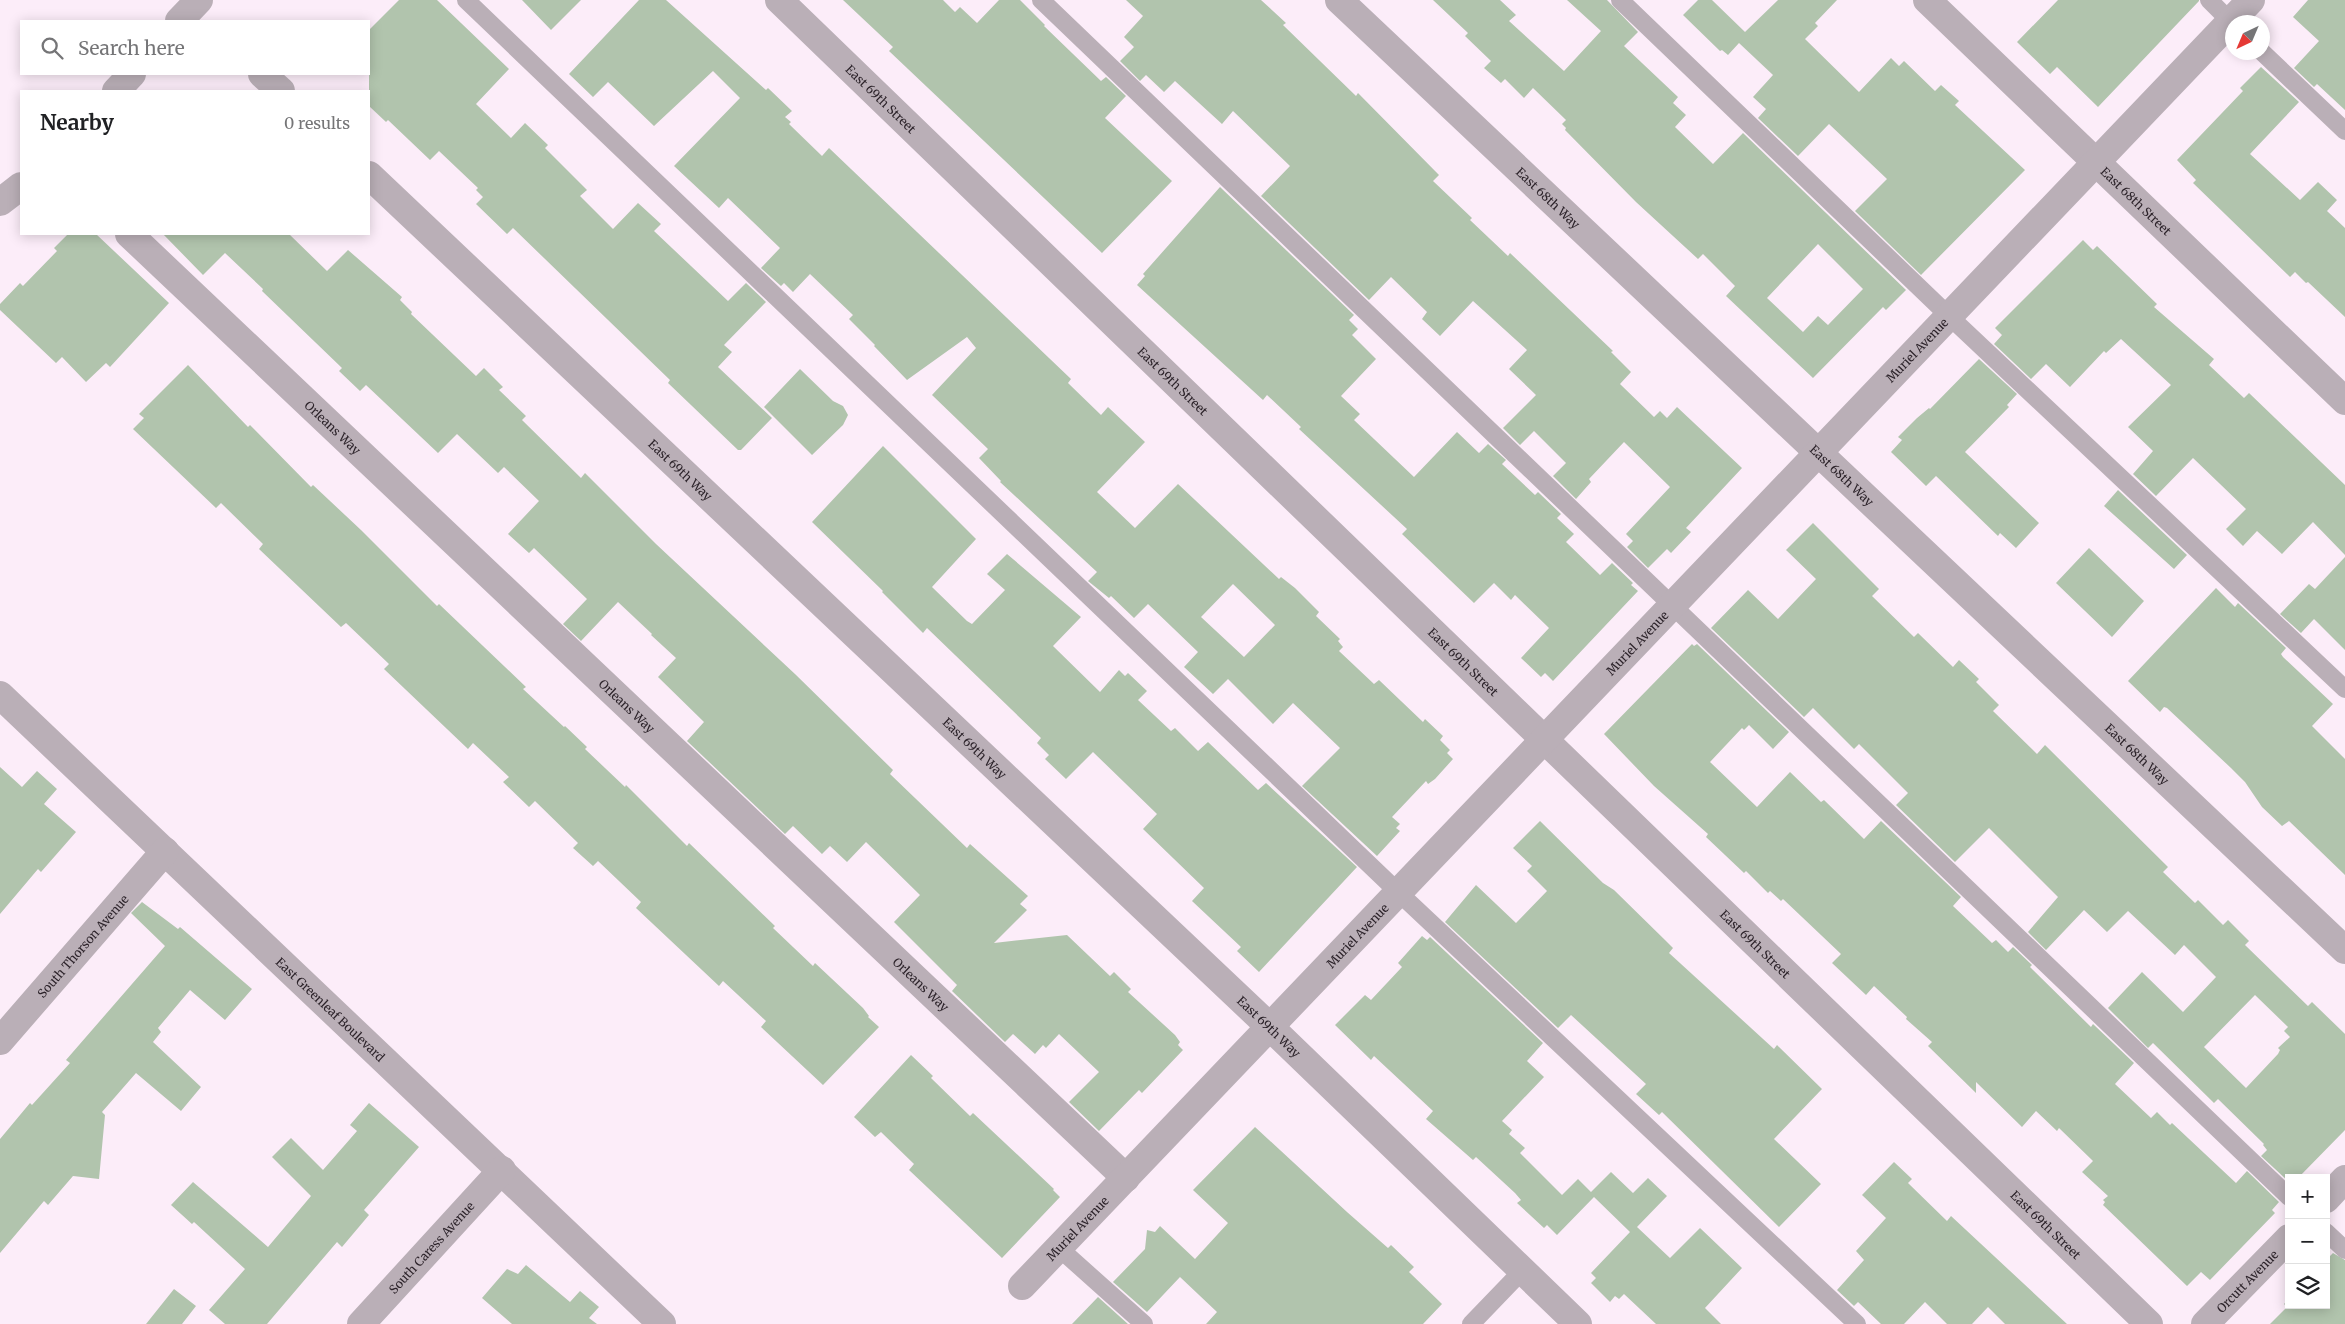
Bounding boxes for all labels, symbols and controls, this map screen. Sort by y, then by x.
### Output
north arrow [2225,15,2270,60]
search box [20,20,370,75]
icon: search [38,34,66,62]
text: Search here [78,36,185,60]
street label: East 69th Street [843,61,920,136]
text: Nearby [40,109,114,136]
text: 0 results [284,113,350,133]
street label: East 68th Street [2098,163,2175,238]
street label: East 68th Way [1513,164,1584,231]
street label: Muriel Avenue [1883,314,1951,385]
street label: East 69th Street [1135,343,1212,418]
street label: Orleans Way [302,397,364,457]
street label: East 69th Way [646,436,716,503]
street label: East 68th Way [1807,441,1877,509]
street label: Muriel Avenue [1603,607,1671,678]
street label: East 69th Street [1425,624,1502,699]
street label: Orleans Way [596,676,658,736]
street label: East 69th Way [940,714,1010,782]
street label: East 68th Way [2102,720,2172,788]
street label: South Thorson Avenue [34,891,131,1000]
street label: Muriel Avenue [1323,900,1391,971]
street label: East 69th Street [1717,906,1794,981]
street label: East Greenleaf Boulevard [273,954,388,1064]
street label: Orleans Way [890,954,952,1014]
street label: East 69th Way [1234,993,1304,1060]
map controls [2285,1174,2330,1309]
button: + [2285,1174,2330,1219]
street label: East 69th Street [2008,1187,2085,1262]
street label: Muriel Avenue [1043,1193,1111,1263]
street label: South Caress Avenue [385,1198,477,1297]
button: − [2285,1219,2330,1264]
street label: Orcutt Avenue [2213,1247,2281,1316]
button: layers [2285,1264,2330,1309]

